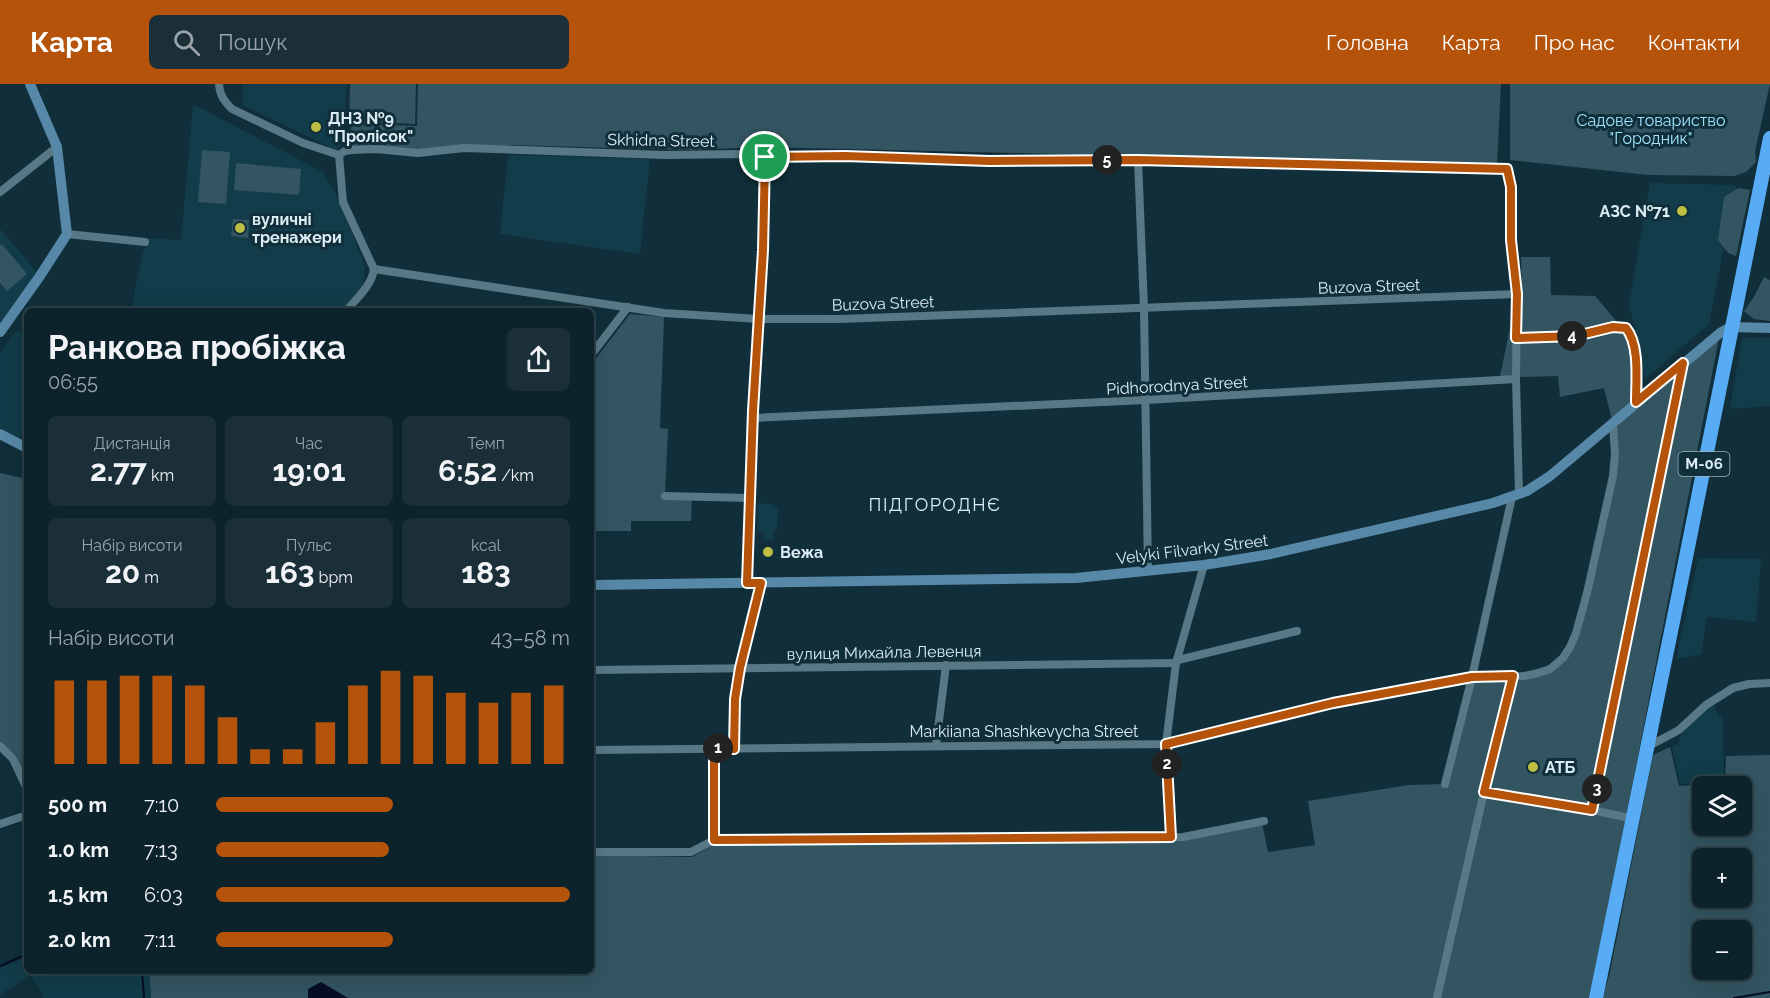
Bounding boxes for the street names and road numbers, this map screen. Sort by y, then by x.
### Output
street label: Skhidna Street [607,130,716,151]
street label: Buzova Street [1317,275,1421,298]
street label: Buzova Street [831,292,935,315]
street label: Pidhorodnya Street [1106,372,1249,399]
road number: М-06 [1678,452,1730,476]
street label: Velyki Filvarky Street [1115,531,1270,568]
street label: вулиця Михайла Левенця [786,641,982,664]
street label: Markiiana Shashkevycha Street [910,722,1139,741]

